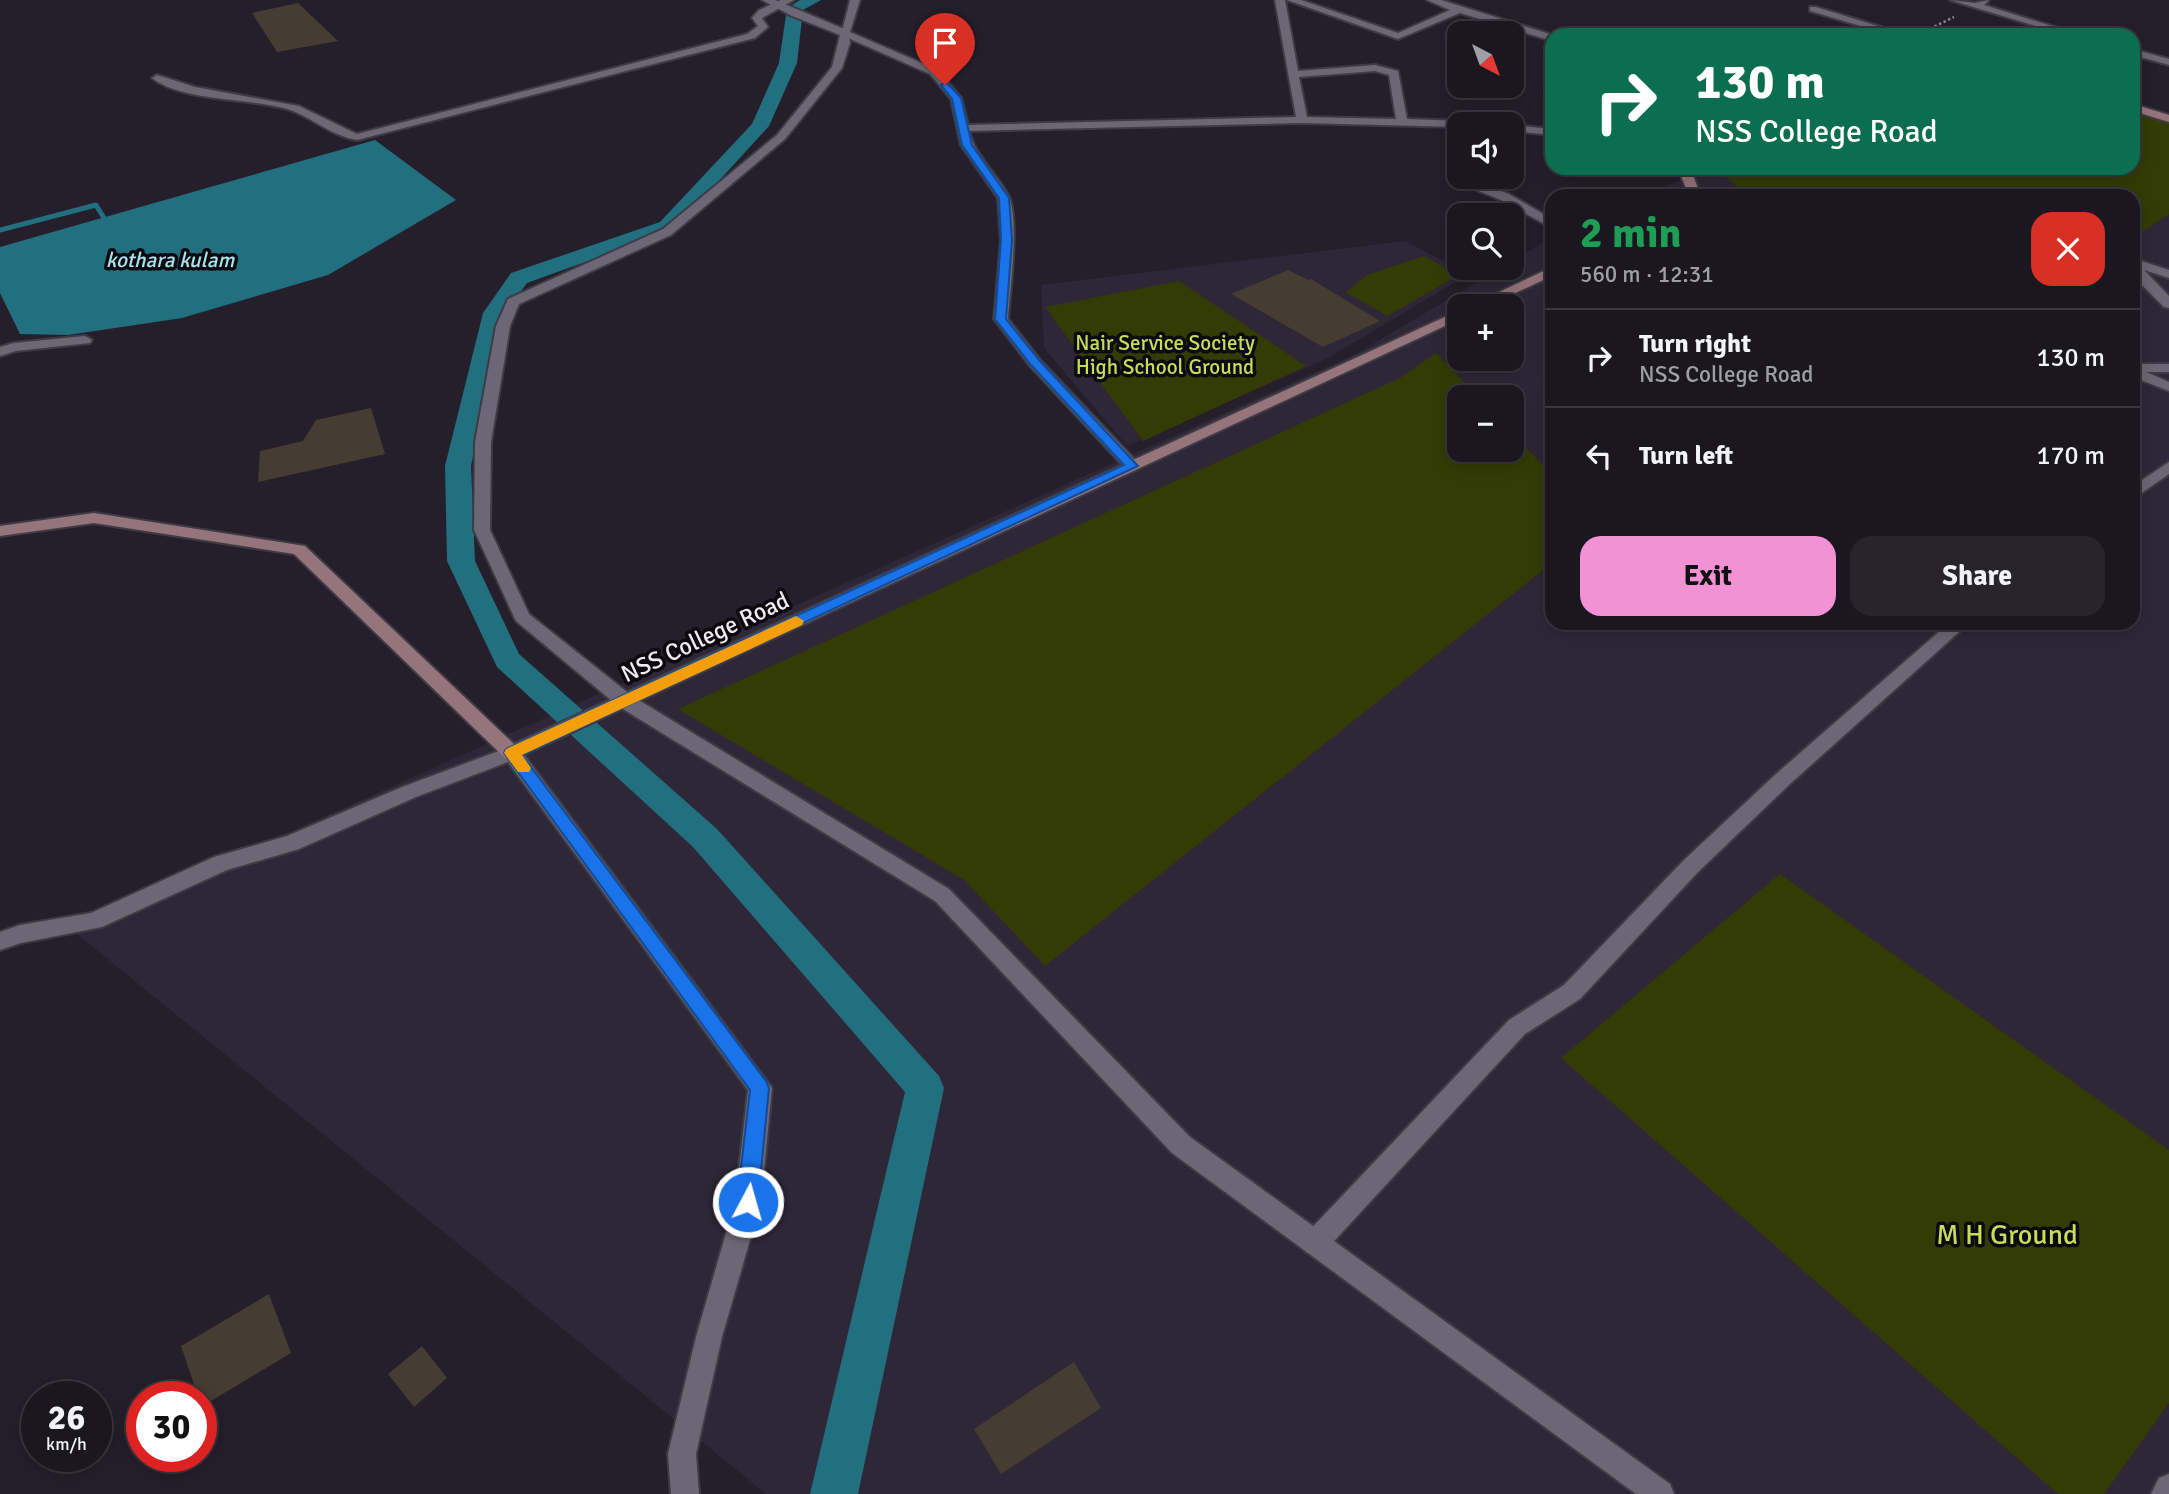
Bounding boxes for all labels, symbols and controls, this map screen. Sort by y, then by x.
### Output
pin [915,13,975,85]
north arrow [1447,21,1524,98]
map controls [1447,21,1524,462]
icon: arrive [926,24,964,62]
text: 130 m [1695,52,1825,112]
icon: right [1580,56,1671,147]
button: sound [1447,112,1524,189]
text: NSS College Road [1695,112,1938,151]
button: search [1447,203,1524,280]
text: 2 min [1580,208,1681,259]
button: close [2031,212,2105,286]
water label: kothara kulam [106,247,235,273]
text: 560 m · 12:31 [1580,260,1714,289]
button: + [1447,294,1524,371]
text: Turn right [1639,328,1751,360]
park label: Nair Service Society High School Ground [1075,330,1255,380]
icon: right [1580,339,1618,377]
text: 130 m [2036,342,2105,374]
text: NSS College Road [1639,360,1813,389]
button: − [1447,385,1524,462]
icon: left [1580,437,1618,475]
text: Turn left [1639,440,1733,472]
text: 170 m [2036,440,2105,472]
button: Exit [1580,536,1836,616]
button: Share [1850,536,2105,616]
street label: NSS College Road [616,585,794,689]
position arrow [711,1165,785,1239]
park label: M H Ground [1936,1218,2078,1252]
speed limit sign: 30 [126,1381,217,1472]
text: 26 [48,1396,85,1439]
text: km/h [46,1433,87,1455]

